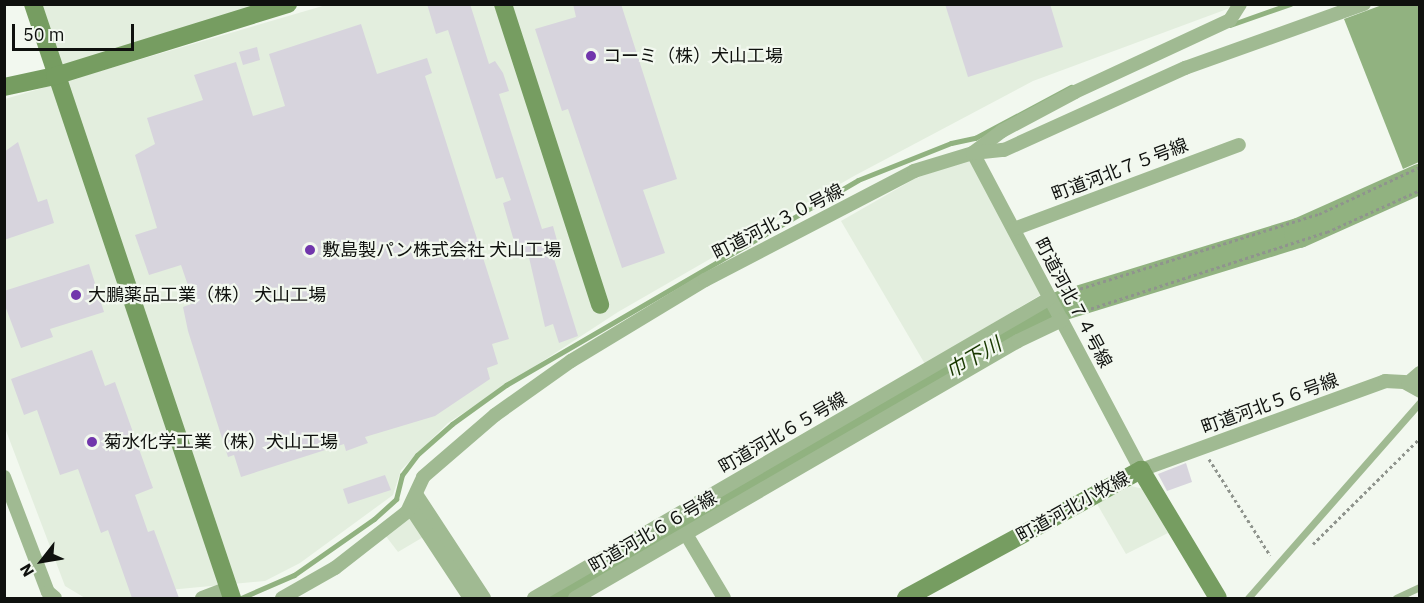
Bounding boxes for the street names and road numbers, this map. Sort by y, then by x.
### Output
street label: 町道河北７５号線 [1049,134,1191,206]
street label: 町道河北３０号線 [709,180,847,264]
street label: 町道河北７４号線 [1030,234,1116,372]
street label: 町道河北５６号線 [1199,369,1341,439]
street label: 町道河北６５号線 [715,388,851,478]
street label: 町道河北小牧線 [1013,467,1133,547]
street label: 町道河北６６号線 [585,487,721,577]

